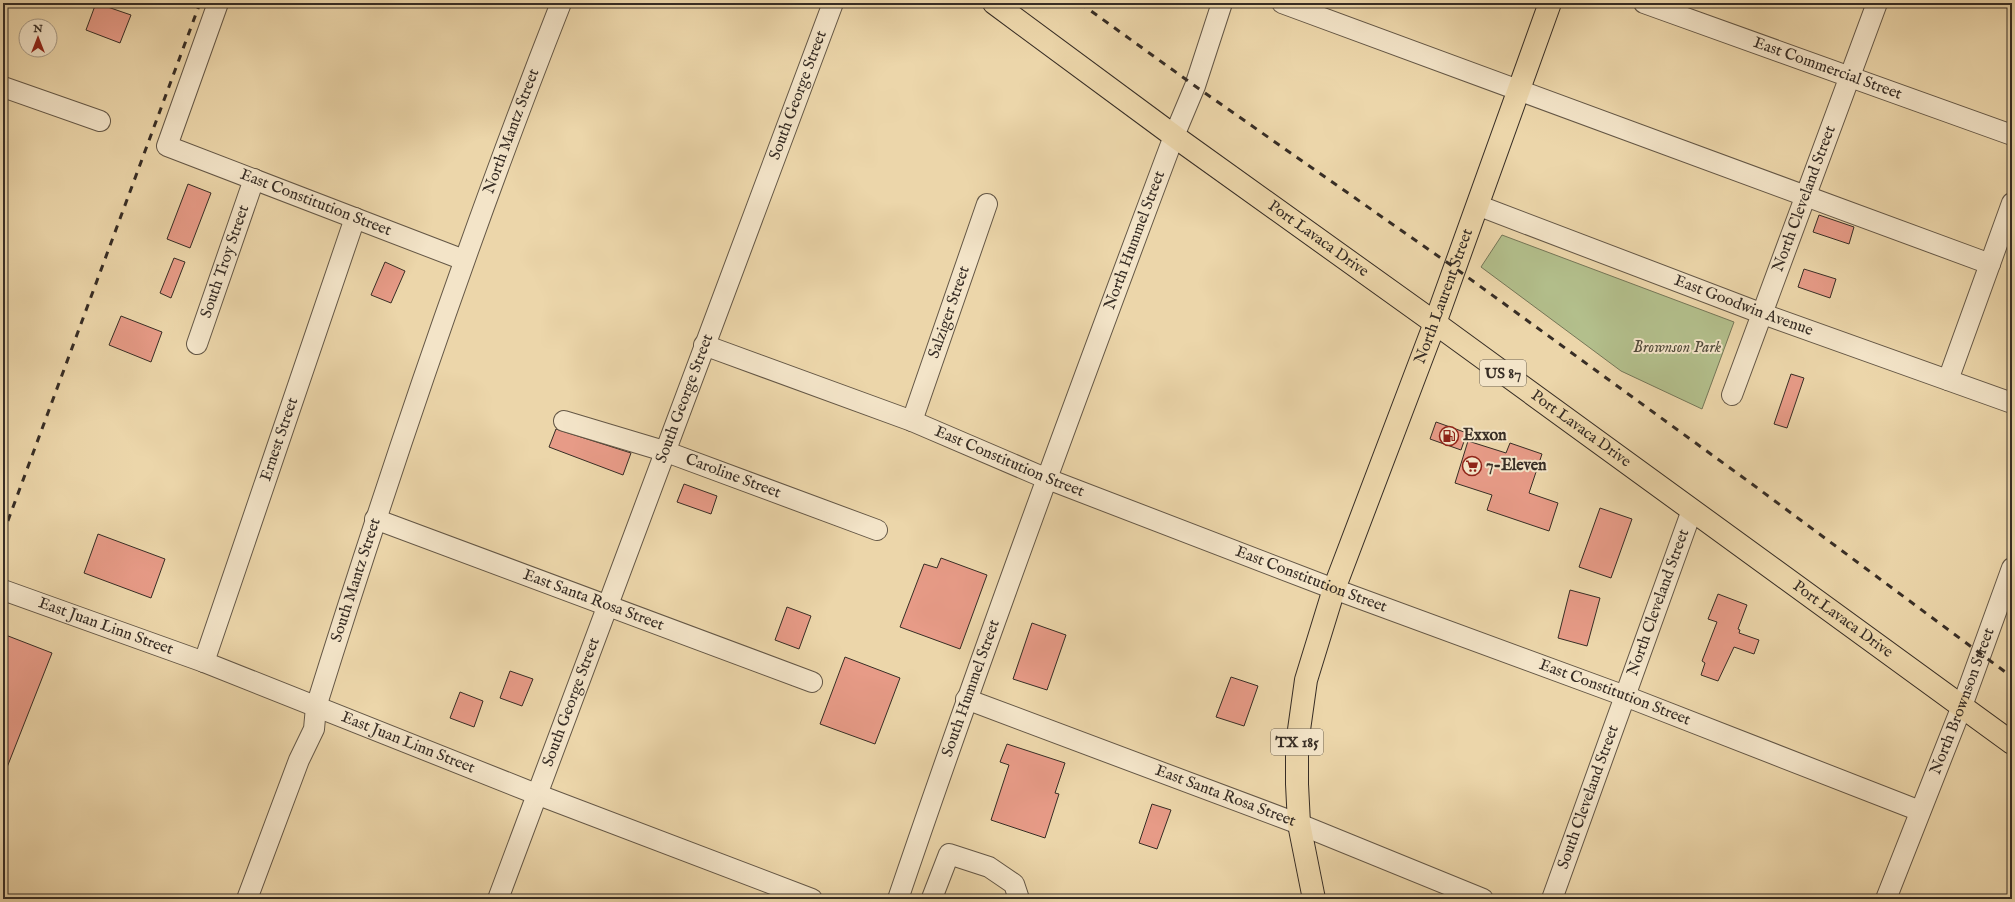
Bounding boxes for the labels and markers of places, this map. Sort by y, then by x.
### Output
fuel station icon: Exxon [1438,425,1460,447]
place label: Exxon [1463,426,1507,446]
supermarket icon: 7-Eleven [1461,455,1483,477]
place label: 7-Eleven [1486,456,1547,476]

